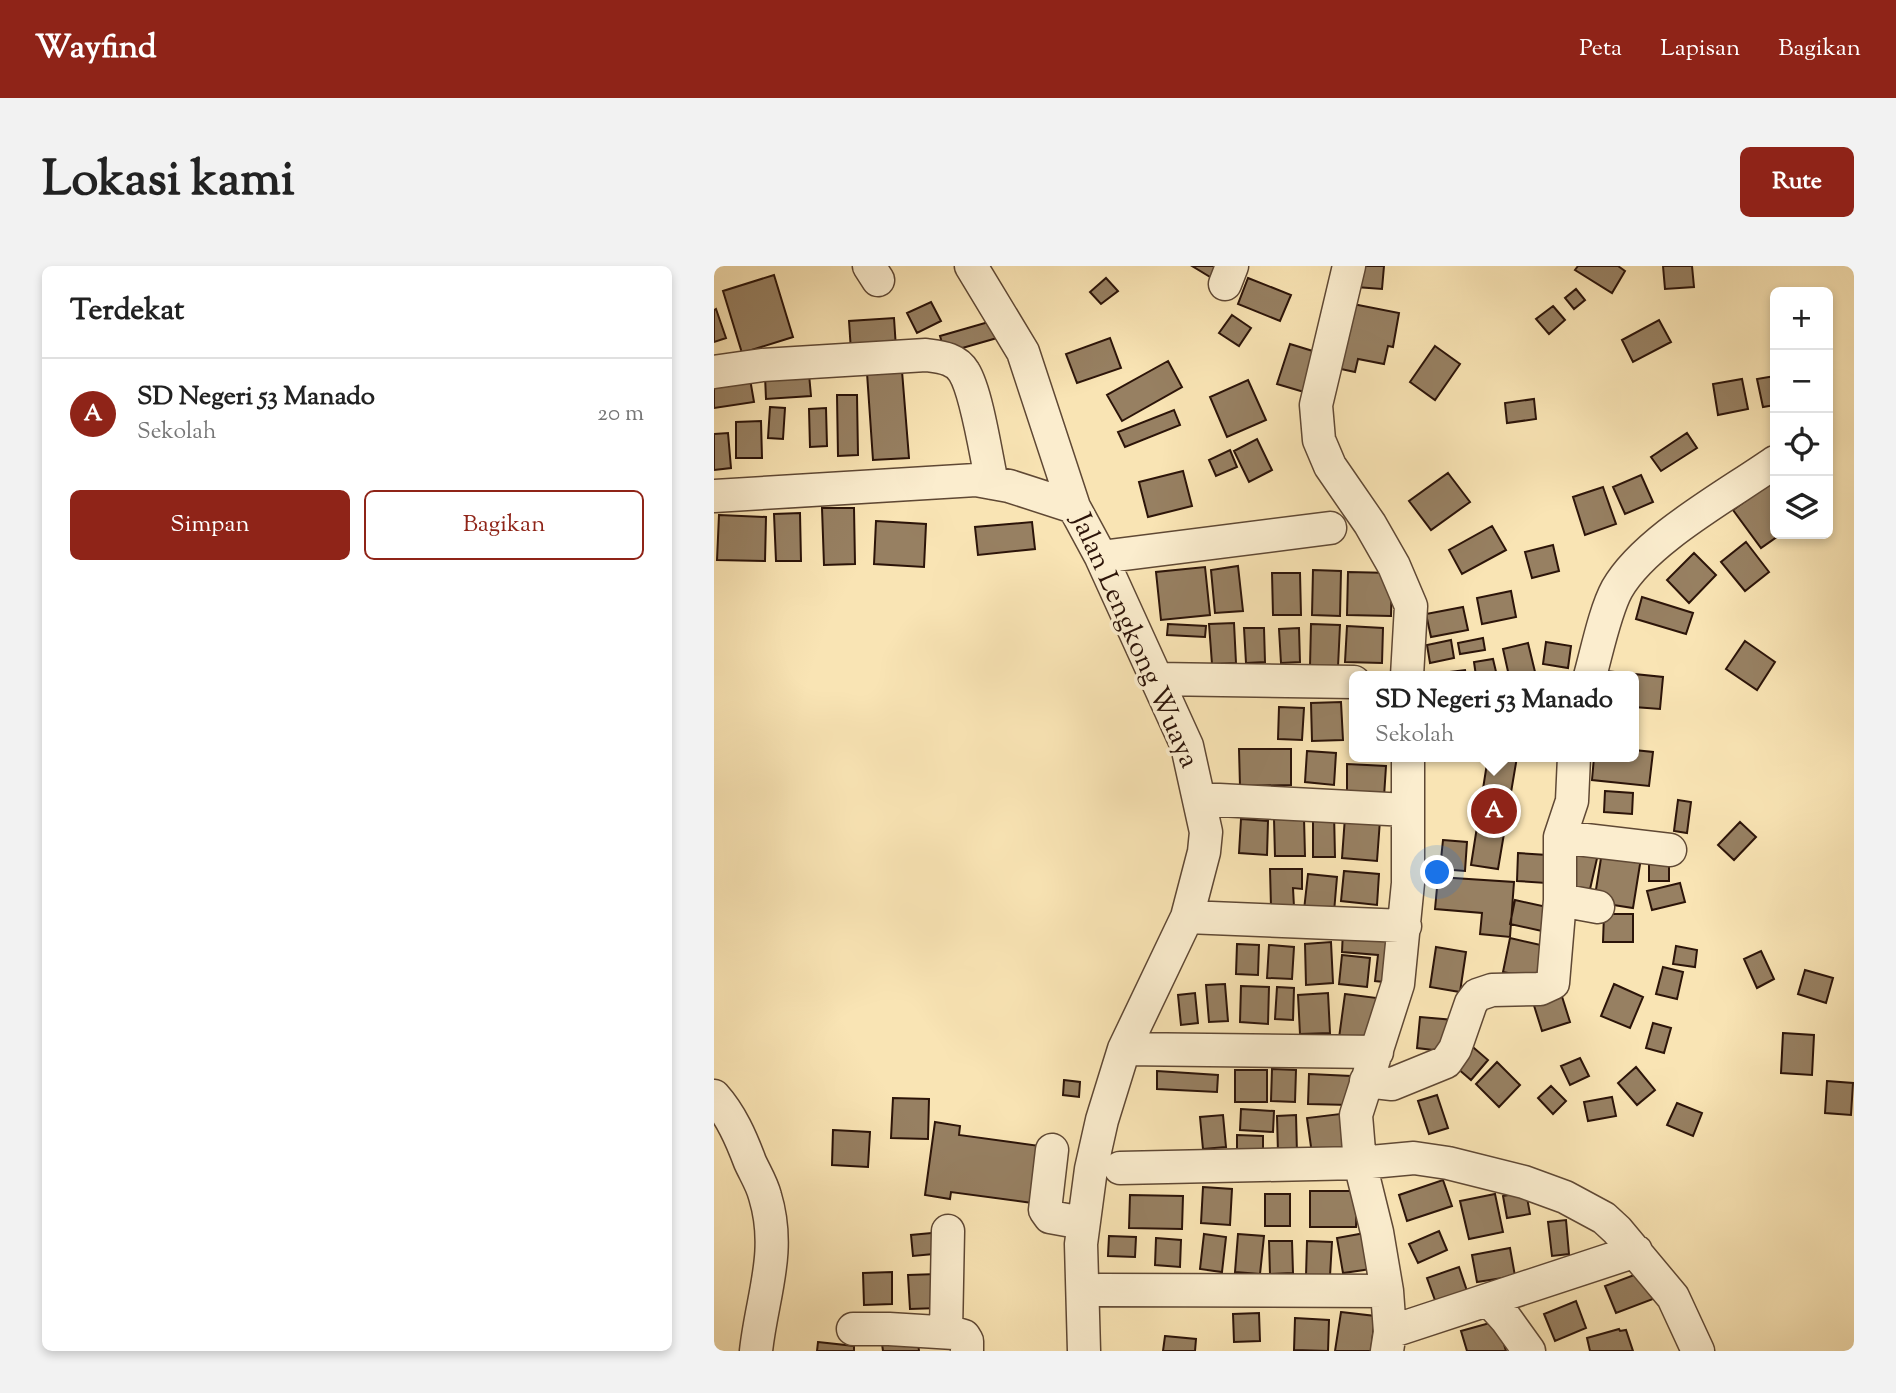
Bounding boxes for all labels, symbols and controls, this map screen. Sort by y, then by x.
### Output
text: Wayfind [35,25,157,73]
text: Peta [1579,32,1622,66]
text: Lapisan [1660,32,1740,66]
text: Bagikan [1778,32,1861,66]
text: Lokasi kami [42,147,295,217]
button: Rute [1740,147,1854,217]
map controls [1770,287,1833,539]
button: + [1770,287,1833,350]
text: Terdekat [70,290,184,333]
button: − [1770,350,1833,413]
text: SD Negeri 53 Manado [137,379,375,416]
text: A [84,398,102,431]
text: 20 m [597,398,644,431]
button: locate [1770,413,1833,476]
text: Sekolah [137,416,216,449]
button: layers [1770,476,1833,539]
button: Simpan [70,490,350,560]
button: Bagikan [364,490,644,560]
street label: Jalan Lengkong Wuaya [1059,505,1208,775]
popup [1349,671,1639,762]
text: SD Negeri 53 Manado [1375,682,1613,719]
text: Sekolah [1375,719,1454,752]
pin: A [1471,785,1517,837]
your location [1420,855,1454,889]

